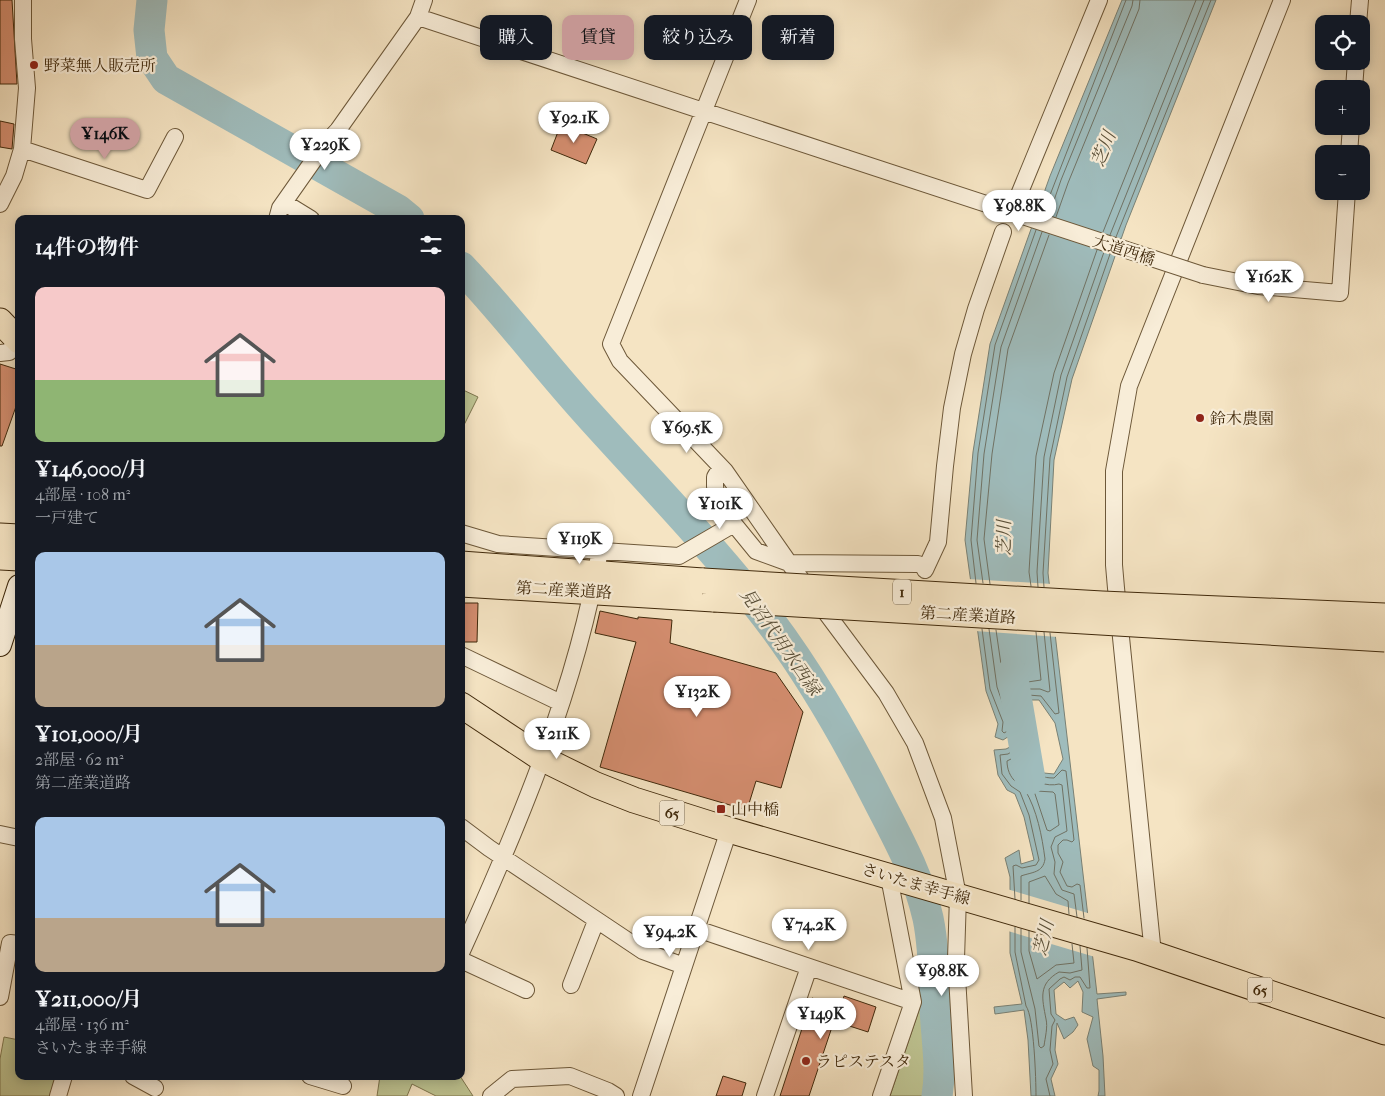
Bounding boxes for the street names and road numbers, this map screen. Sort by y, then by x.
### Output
street label: 大道西橋 [1091,231,1157,269]
street label: 第二産業道路 [516,578,612,602]
road number: 1 [893,580,911,604]
street label: 第二産業道路 [920,603,1016,627]
road number: 65 [660,800,684,826]
street label: さいたま幸手線 [860,859,972,909]
road number: 65 [1248,978,1272,1002]

